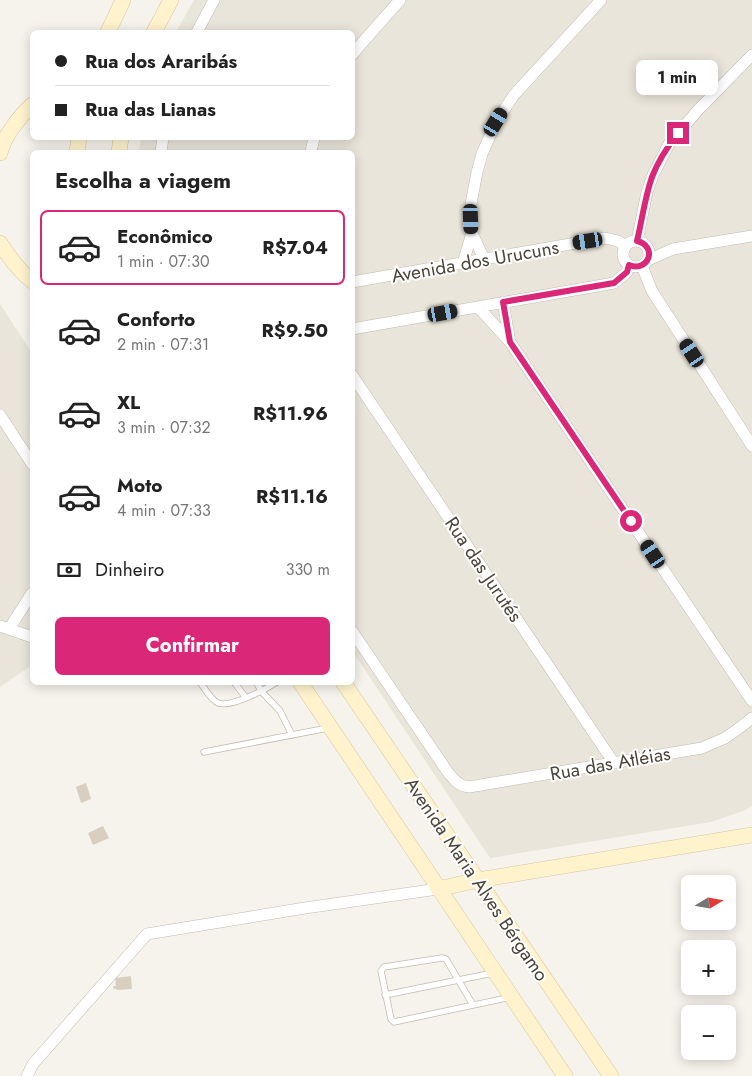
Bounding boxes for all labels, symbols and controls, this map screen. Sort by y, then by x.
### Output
text: Rua dos Araribás [85,48,237,75]
callout: 1 min [637,61,719,96]
text: 1 min [657,66,697,89]
text: Rua das Lianas [85,96,216,123]
car [481,105,510,139]
route end [667,122,689,144]
text: Escolha a viagem [55,164,231,196]
car [462,204,479,234]
text: Econômico [117,223,213,250]
icon: car [57,225,102,270]
car [572,231,603,251]
street label: Avenida dos Urucuns [389,233,561,290]
text: R$7.04 [262,234,328,261]
text: 1 min · 07:30 [117,250,210,273]
car [426,303,459,323]
text: Conforto [117,306,195,333]
icon: car [57,308,102,353]
text: R$9.50 [262,317,328,344]
text: 2 min · 07:31 [117,333,209,356]
car [677,336,706,370]
text: XL [117,389,140,416]
icon: car [57,391,102,436]
text: R$11.96 [253,400,328,427]
text: 3 min · 07:32 [117,416,211,439]
text: Moto [117,472,162,499]
icon: car [57,474,102,519]
text: R$11.16 [256,483,328,510]
text: 4 min · 07:33 [117,499,211,522]
route start [620,510,642,532]
street label: Rua das Jurutés [438,511,529,628]
car [638,537,667,571]
icon: cash [55,556,83,584]
text: Dinheiro [95,556,164,583]
text: 330 m [286,558,330,581]
button: Confirmar [55,617,330,675]
street label: Rua das Atléias [548,740,673,787]
street label: Avenida Maria Alves Bérgamo [398,772,555,987]
north arrow [681,875,736,930]
map controls [681,875,736,1060]
button: + [681,940,736,995]
button: − [681,1005,736,1060]

